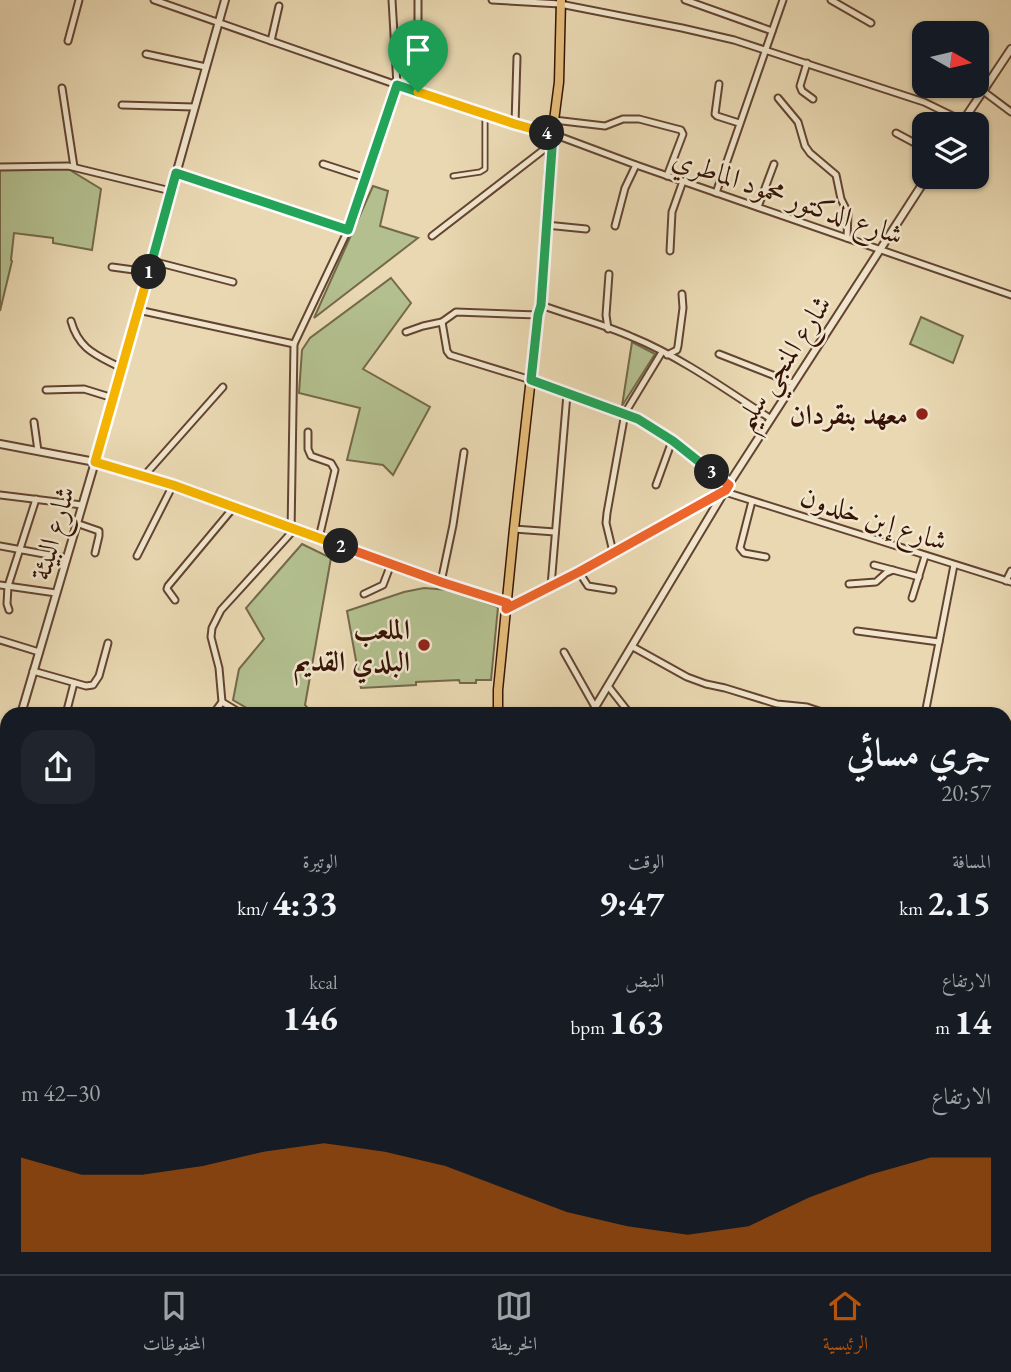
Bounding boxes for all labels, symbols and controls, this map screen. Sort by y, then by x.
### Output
pin [388,20,448,92]
north arrow [912,21,989,98]
map controls [912,21,989,189]
icon: arrive [399,31,437,69]
button: layers [912,112,989,189]
pin: 4 [530,116,564,150]
text: 4 [541,120,552,145]
street label: شارع الدكتور محمود الماطري [666,140,908,258]
pin: 1 [132,254,166,290]
text: 1 [143,259,154,284]
street label: شارع المنجي سليم [725,288,847,441]
place label: معهد بنقردان [790,396,908,433]
marker: معهد بنقردان [914,406,930,422]
pin: 3 [694,454,730,490]
text: 3 [706,459,717,484]
street label: شارع إبن خلدون [794,477,952,564]
street label: شارع البيئة [21,482,88,586]
pin: 2 [324,528,358,564]
text: 2 [335,533,346,558]
place label: الملعب البلدي القديم [294,611,410,686]
marker: الملعب البلدي القديم [416,637,432,653]
text: جري مسائي [847,727,991,776]
button: share [21,730,95,804]
text: 20:57 [941,778,991,808]
text: الوتيرة [303,849,338,874]
text: الوقت [628,849,664,874]
text: المسافة [952,849,991,874]
text: 4:33 [272,880,338,925]
text: 9:47 [599,880,664,925]
text: 2.15 [927,880,991,925]
text: /km [237,896,272,921]
text: km [899,896,927,921]
text: النبض [625,968,664,993]
text: الارتفاع [942,968,991,993]
text: kcal [309,970,338,995]
text: 146 [282,995,338,1040]
text: 163 [609,999,664,1044]
text: 14 [954,999,991,1044]
text: bpm [571,1015,609,1040]
text: m [935,1015,954,1040]
text: 30–42 m [21,1078,100,1108]
text: الارتفاع [931,1081,991,1111]
tab: المحفوظات [143,1287,205,1362]
tab: الخريطة [491,1287,537,1362]
tab: الرئيسية [823,1287,868,1362]

